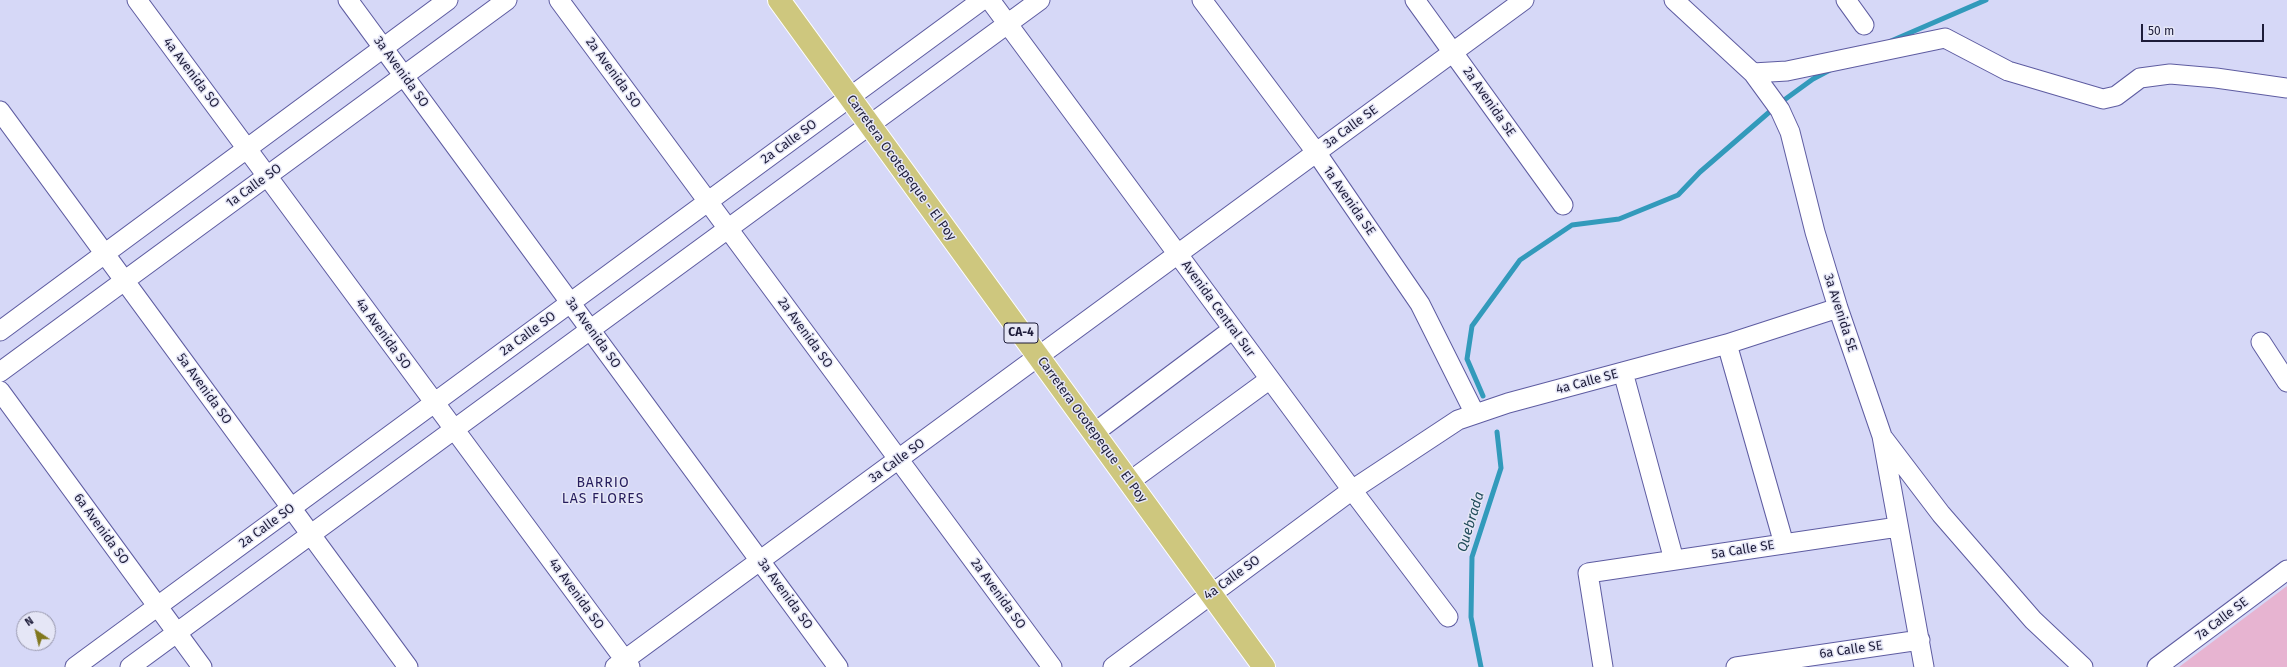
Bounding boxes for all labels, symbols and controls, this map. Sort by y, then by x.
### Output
scale bar [2143,16,2266,42]
text: 50 m [2148,24,2174,38]
street label: 3a Avenida SO [370,34,432,110]
street label: 4a Avenida SO [160,35,222,111]
street label: 2a Avenida SO [582,35,644,111]
street label: 2a Avenida SE [1459,64,1519,140]
street label: Carretera Ocotepeque - El Poy [843,92,959,244]
street label: 3a Calle SE [1321,102,1381,152]
street label: 2a Calle SO [758,117,820,167]
street label: 1a Calle SO [223,161,285,211]
street label: 1a Avenida SE [1319,163,1379,239]
street label: Avenida Central Sur [1178,258,1258,360]
street label: 3a Avenida SE [1820,272,1860,354]
street label: 4a Avenida SO [352,295,414,373]
street label: 3a Avenida SO [562,295,624,371]
street label: 2a Avenida SO [774,295,836,371]
street label: 2a Calle SO [497,309,559,359]
road number: CA-4 [1004,323,1038,343]
street label: 5a Avenida SO [173,351,235,427]
street label: Carretera Ocotepeque - El Poy [1034,354,1150,506]
street label: 4a Calle SE [1554,366,1620,398]
street label: 3a Calle SO [866,436,928,486]
district label: BARRIO LAS FLORES [562,475,644,508]
street label: 6a Avenida SO [70,490,132,568]
water label: Quebrada [1454,490,1488,554]
street label: 2a Calle SO [236,501,298,551]
street label: 5a Calle SE [1711,537,1775,563]
street label: 4a Calle SO [1201,552,1263,604]
street label: 4a Avenida SO [545,555,607,633]
street label: 3a Avenida SO [754,556,816,632]
street label: 2a Avenida SO [967,556,1029,632]
street label: 7a Calle SE [2193,594,2251,644]
north arrow [16,611,56,651]
text: N [23,614,36,629]
street label: 6a Calle SE [1818,638,1884,662]

